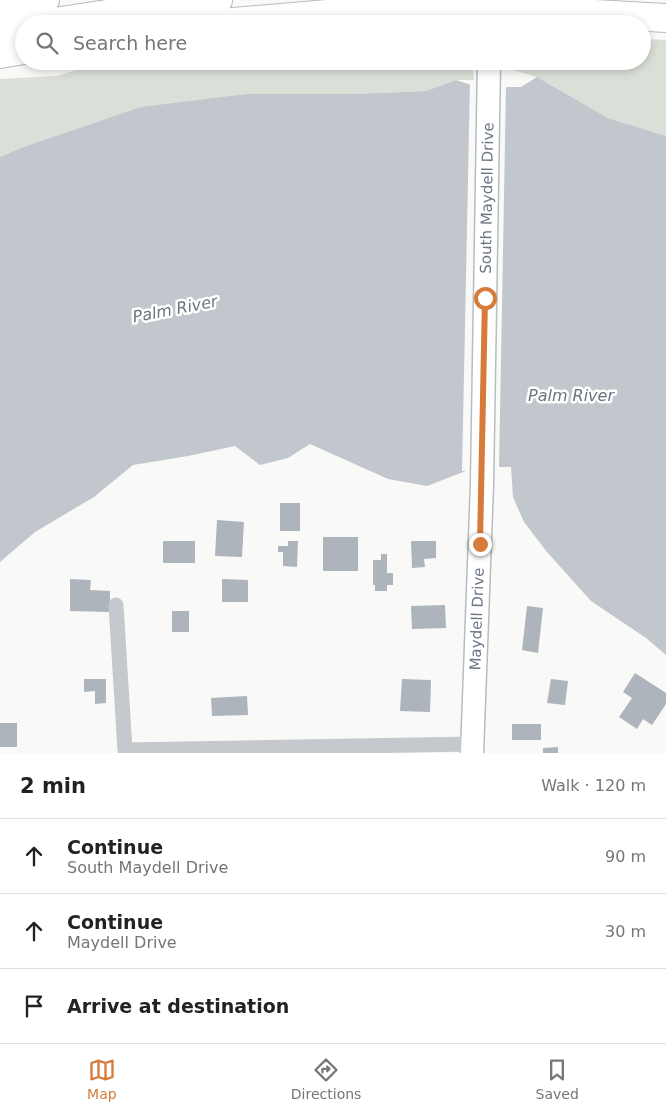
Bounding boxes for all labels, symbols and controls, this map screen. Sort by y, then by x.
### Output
search box [15,15,651,70]
icon: search [33,29,61,57]
text: Search here [73,32,187,54]
street label: South Maydell Drive [477,122,497,274]
route start [474,287,497,310]
water label: Palm River [131,291,220,327]
water label: Palm River [528,386,615,405]
route end [469,533,492,556]
street label: Maydell Drive [466,567,488,671]
text: 2 min [20,774,86,798]
text: Walk · 120 m [541,776,646,795]
text: Continue [67,836,163,858]
icon: ahead [20,842,48,870]
text: 90 m [605,847,646,866]
text: South Maydell Drive [67,858,228,877]
text: Continue [67,911,163,933]
icon: ahead [20,917,48,945]
text: 30 m [605,922,646,941]
text: Maydell Drive [67,933,177,952]
icon: arrive [20,992,48,1020]
text: Arrive at destination [67,995,289,1017]
tab: Map [87,1056,117,1102]
tab: Directions [291,1056,361,1102]
tab: Saved [536,1056,579,1102]

